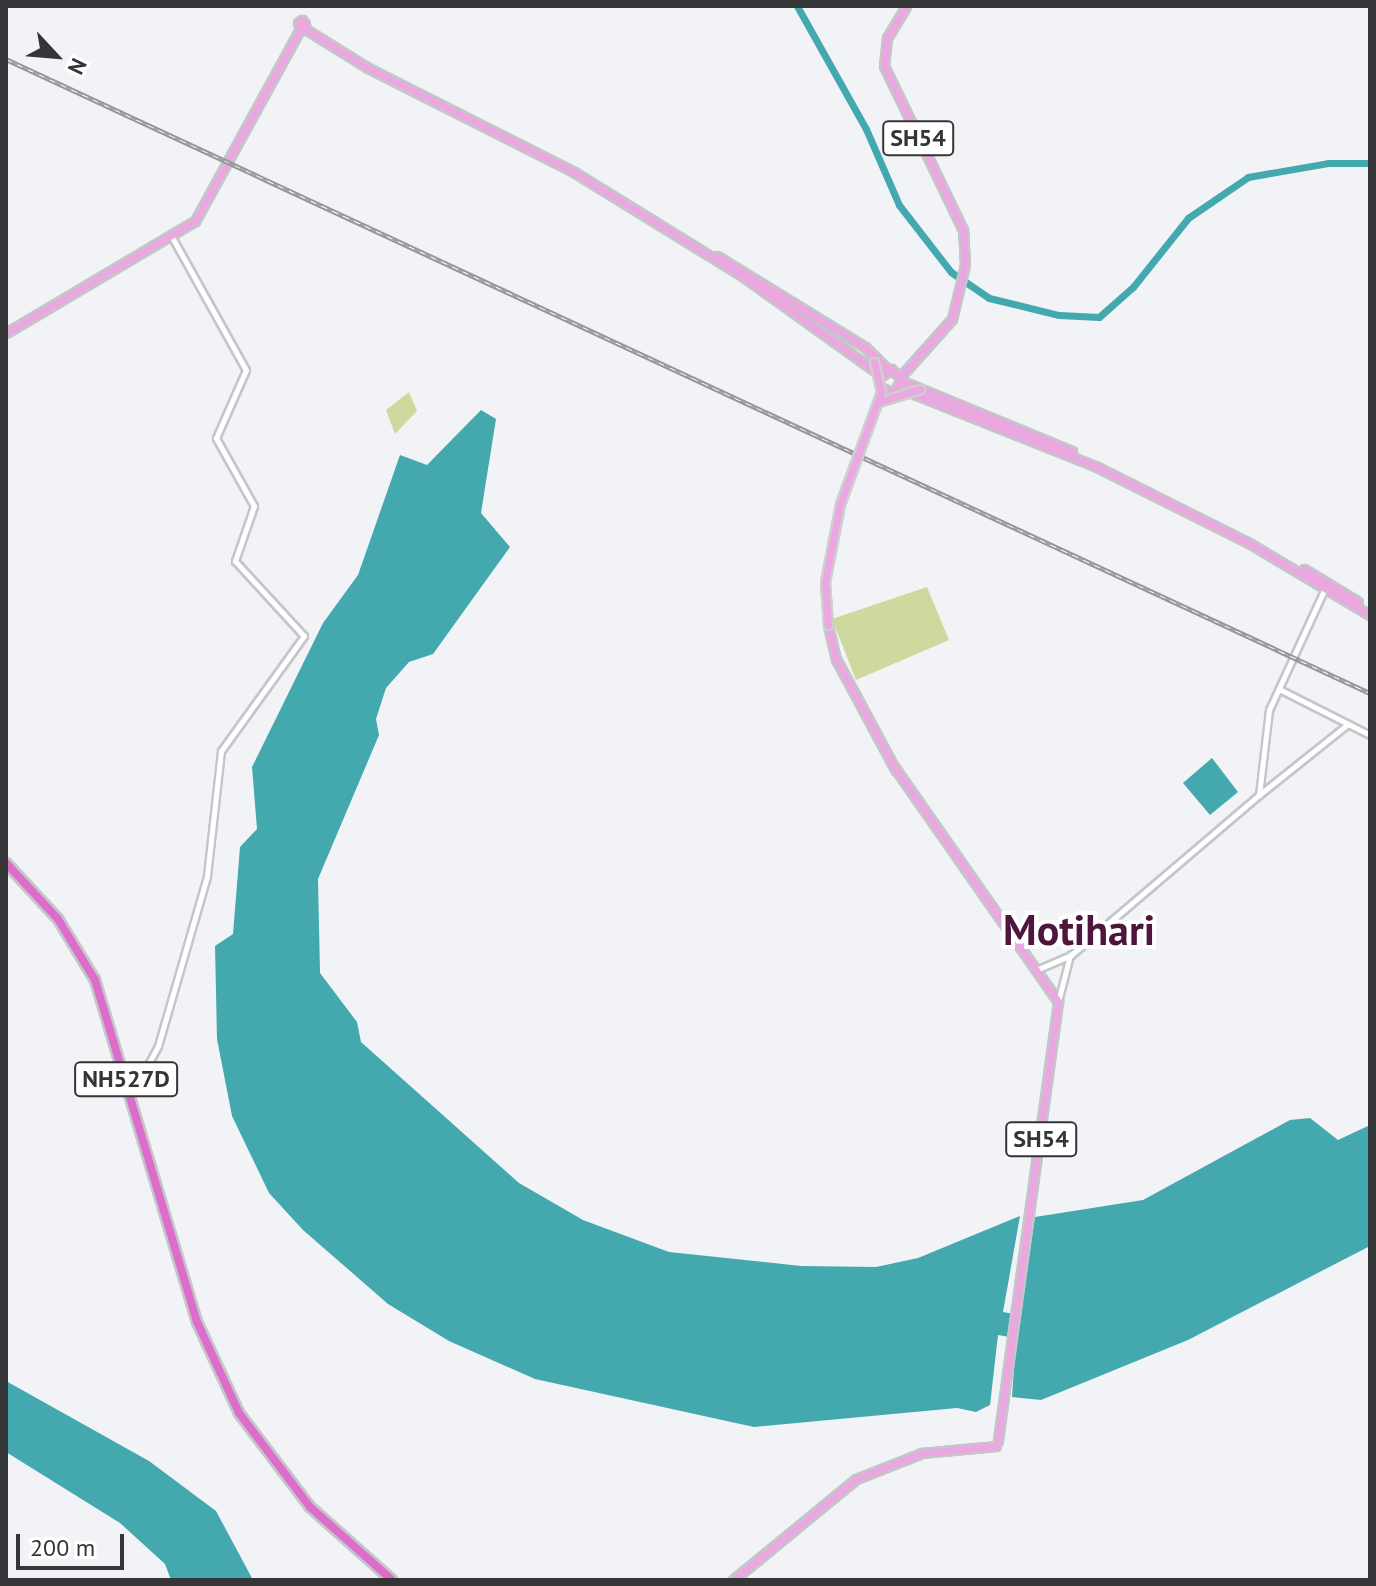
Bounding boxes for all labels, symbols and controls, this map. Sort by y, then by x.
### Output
north arrow [16,16,96,96]
text: N [62,54,93,79]
road number: SH54 [882,118,954,158]
district label: Motihari [1003,905,1155,955]
road number: NH527D [74,1059,178,1099]
road number: SH54 [1005,1119,1077,1159]
scale bar [20,1518,128,1568]
text: 200 m [30,1532,95,1563]

